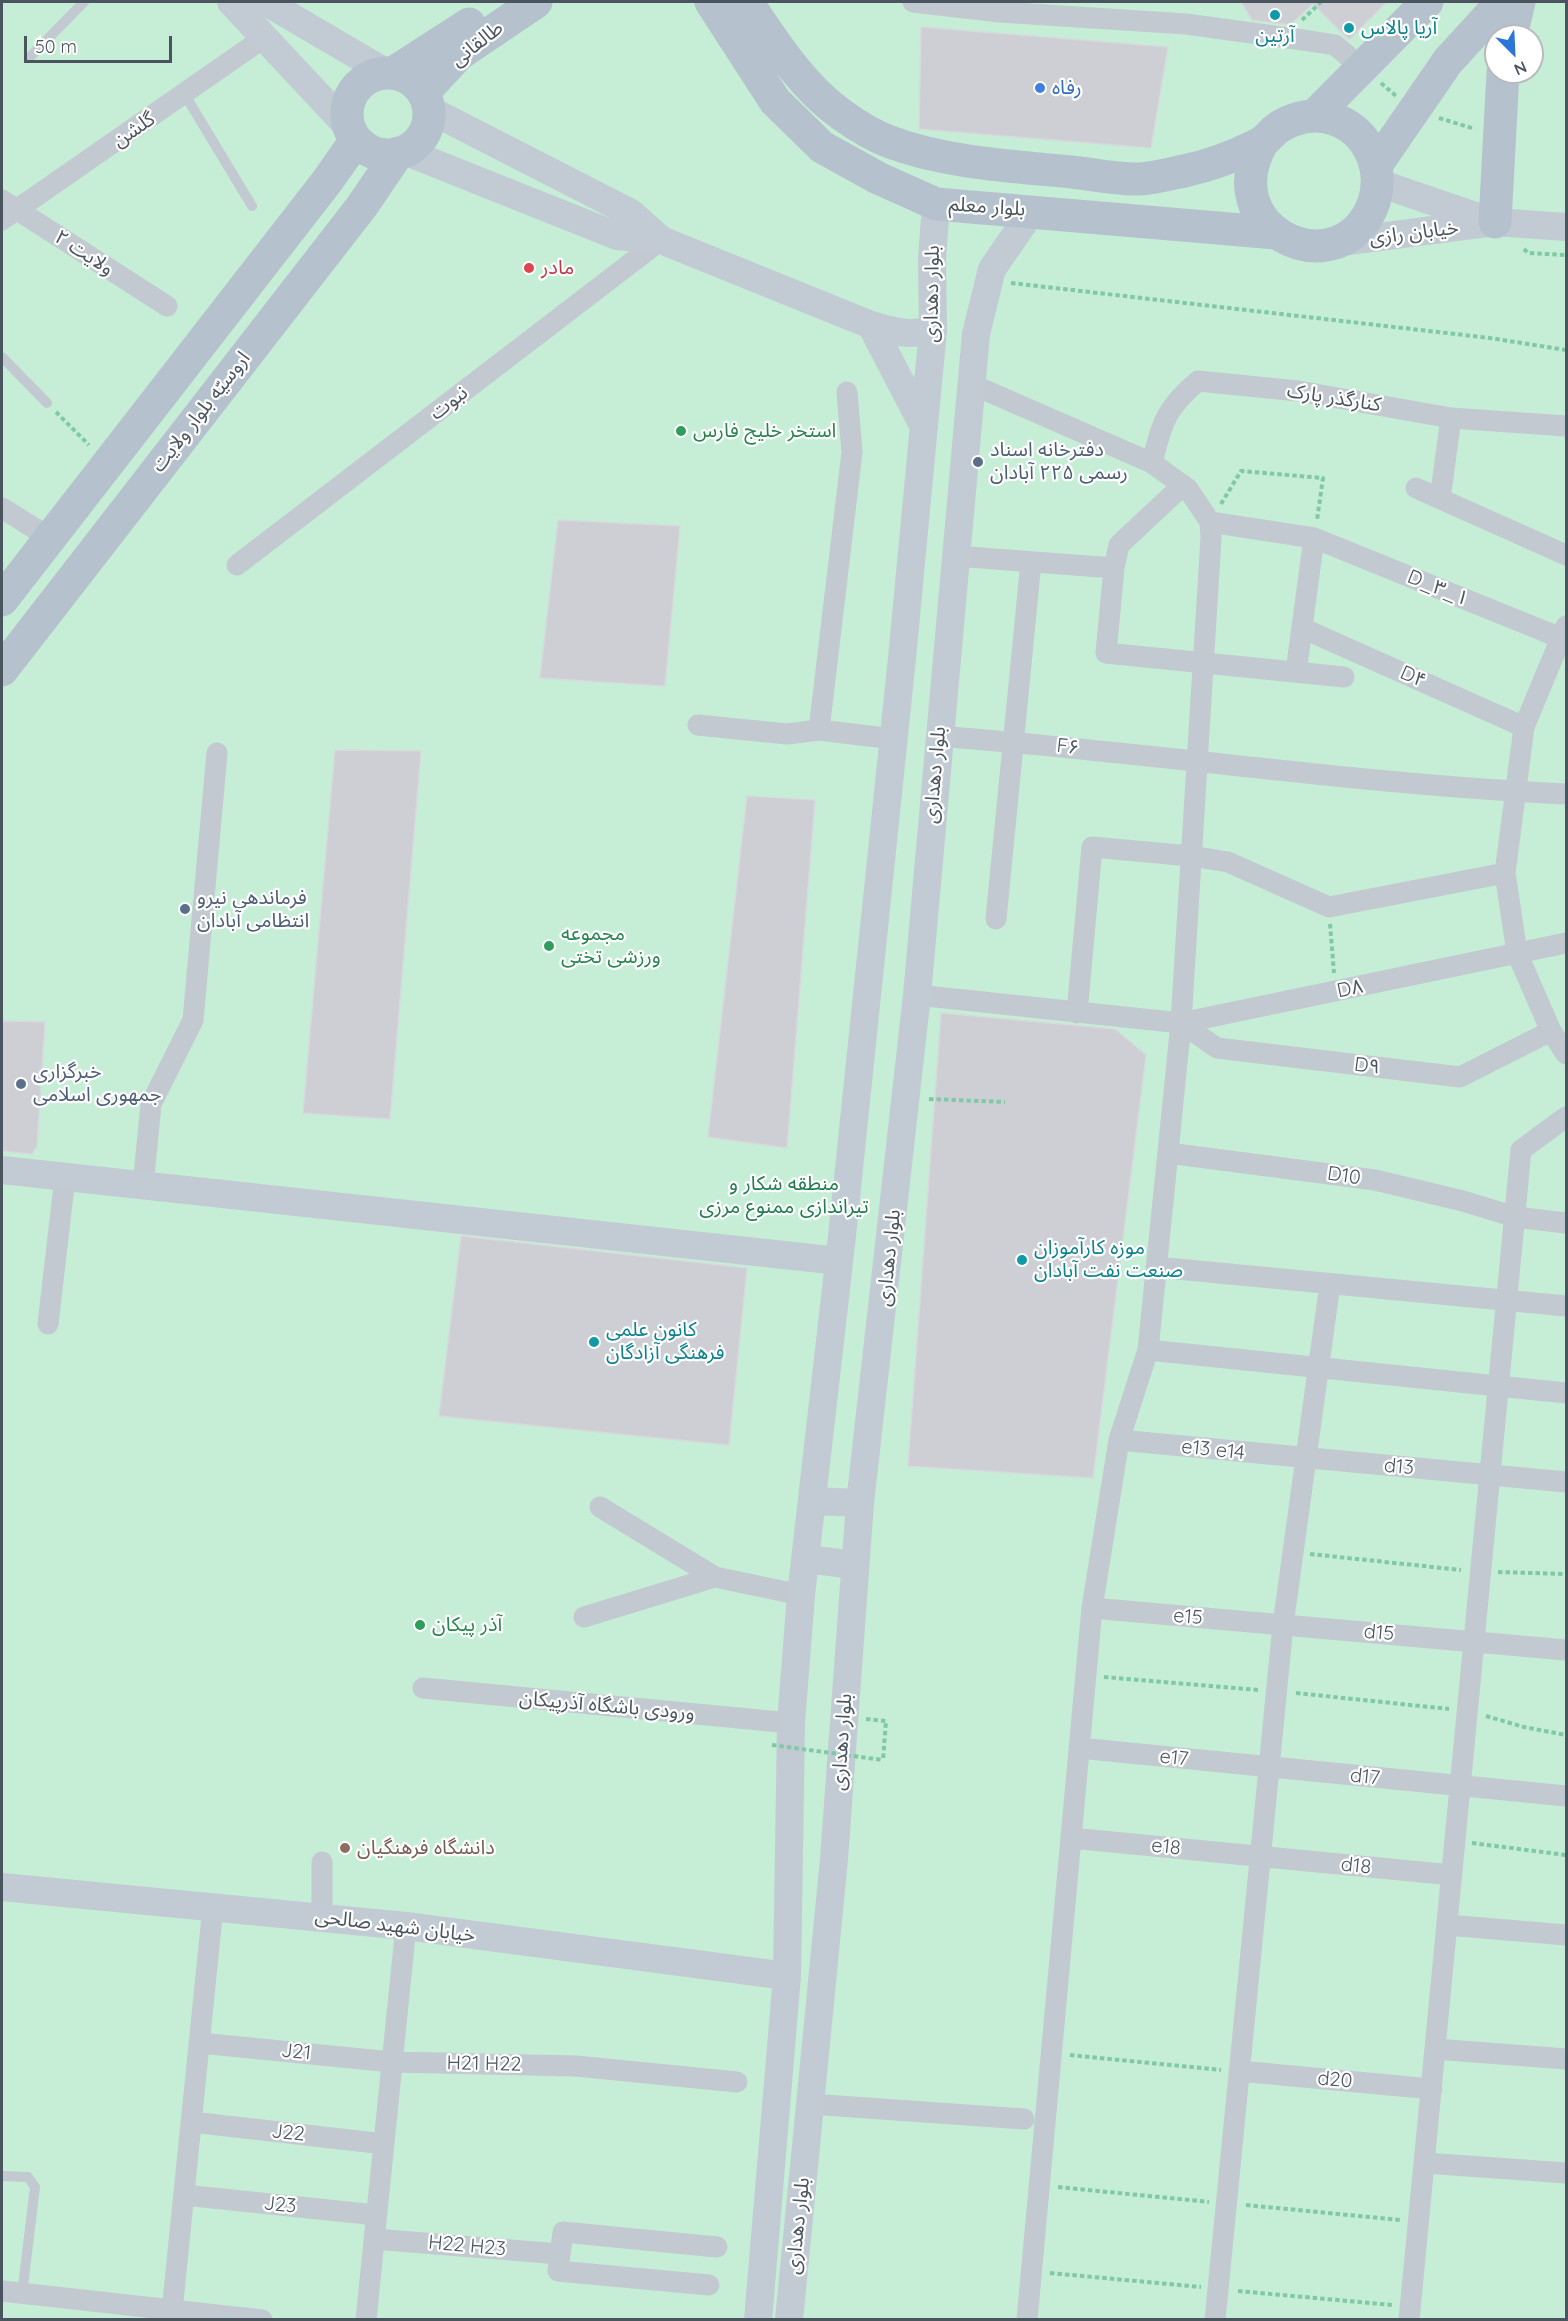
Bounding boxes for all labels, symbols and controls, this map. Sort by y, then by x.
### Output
marker: آرتین [1268,8,1282,22]
street label: طالقانی [446,16,508,72]
place label: آریا پالاس [1361,16,1437,40]
marker: آریا پالاس [1342,21,1356,35]
scale bar [27,24,176,62]
place label: آرتین [1255,24,1295,48]
north arrow [1484,24,1544,84]
text: 50 m [35,35,77,58]
text: N [1511,57,1530,80]
place label: رفاه [1052,76,1082,100]
marker: رفاه [1033,81,1047,95]
street label: گلشن [108,107,160,153]
street label: بلوار معلم [948,192,1026,222]
street label: خیابان رازی [1368,216,1460,250]
street label: ولایت ۲ [50,225,118,281]
street label: بلوار دهداری [919,245,945,343]
place label: مادر [541,256,574,280]
marker: مادر [522,261,536,275]
street label: اروسیّه بلوار ولایت [147,347,255,477]
street label: کنارگذر پارک [1285,379,1383,417]
street label: نبوت [425,381,473,425]
place label: استخر خلیج فارس [693,419,836,443]
marker: استخر خلیج فارس [674,424,688,438]
place label: دفترخانه اسناد رسمی ۲۲۵ آبادان [990,438,1128,485]
marker: دفترخانه اسناد رسمی ۲۲۵ آبادان [971,455,985,469]
street label: D_۳_۱ [1404,565,1472,611]
street label: D۴ [1396,661,1430,693]
street label: بلوار دهداری [919,725,951,825]
street label: F۶ [1055,734,1081,760]
place label: فرماندهی نیرو انتظامی آبادان [197,886,309,933]
marker: فرماندهی نیرو انتظامی آبادان [178,902,192,916]
place label: مجموعه ورزشی تختی [561,922,661,969]
marker: مجموعه ورزشی تختی [542,939,556,953]
street label: D۸ [1335,975,1365,1003]
street label: D۹ [1353,1053,1381,1079]
place label: خبرگزاری جمهوری اسلامی [33,1060,162,1107]
marker: خبرگزاری جمهوری اسلامی [14,1077,28,1091]
street label: D10 [1326,1162,1362,1190]
park label: منطقه شکار و تیراندازی ممنوع مرزی [699,1172,869,1219]
street label: بلوار دهداری [872,1208,906,1308]
place label: موزه کارآموزان صنعت نفت آبادان [1034,1236,1183,1283]
marker: موزه کارآموزان صنعت نفت آبادان [1015,1253,1029,1267]
place label: کانون علمی فرهنگی آزادگان [606,1318,724,1365]
marker: کانون علمی فرهنگی آزادگان [587,1335,601,1349]
street label: e13 e14 [1180,1435,1246,1465]
street label: d13 [1383,1454,1415,1480]
street label: e15 [1172,1604,1204,1630]
place label: آذر پیکان [432,1613,502,1637]
marker: آذر پیکان [413,1618,427,1632]
street label: d15 [1363,1620,1395,1646]
street label: ورودی باشگاه آذرپیکان [518,1686,696,1726]
street label: بلوار دهداری [827,1693,857,1791]
street label: e17 [1158,1745,1190,1771]
street label: d17 [1349,1764,1381,1790]
street label: e18 [1150,1834,1182,1860]
place label: دانشگاه فرهنگیان [357,1836,495,1860]
marker: دانشگاه فرهنگیان [338,1841,352,1855]
street label: d18 [1340,1852,1372,1880]
street label: خیابان شهید صالحی [313,1904,477,1948]
street label: J21 [280,2039,312,2065]
street label: H21 H22 [446,2051,522,2077]
street label: d20 [1316,2067,1354,2093]
street label: J22 [270,2119,306,2147]
street label: بلوار دهداری [781,2176,815,2276]
street label: J23 [262,2191,298,2219]
street label: H22 H23 [427,2231,507,2261]

